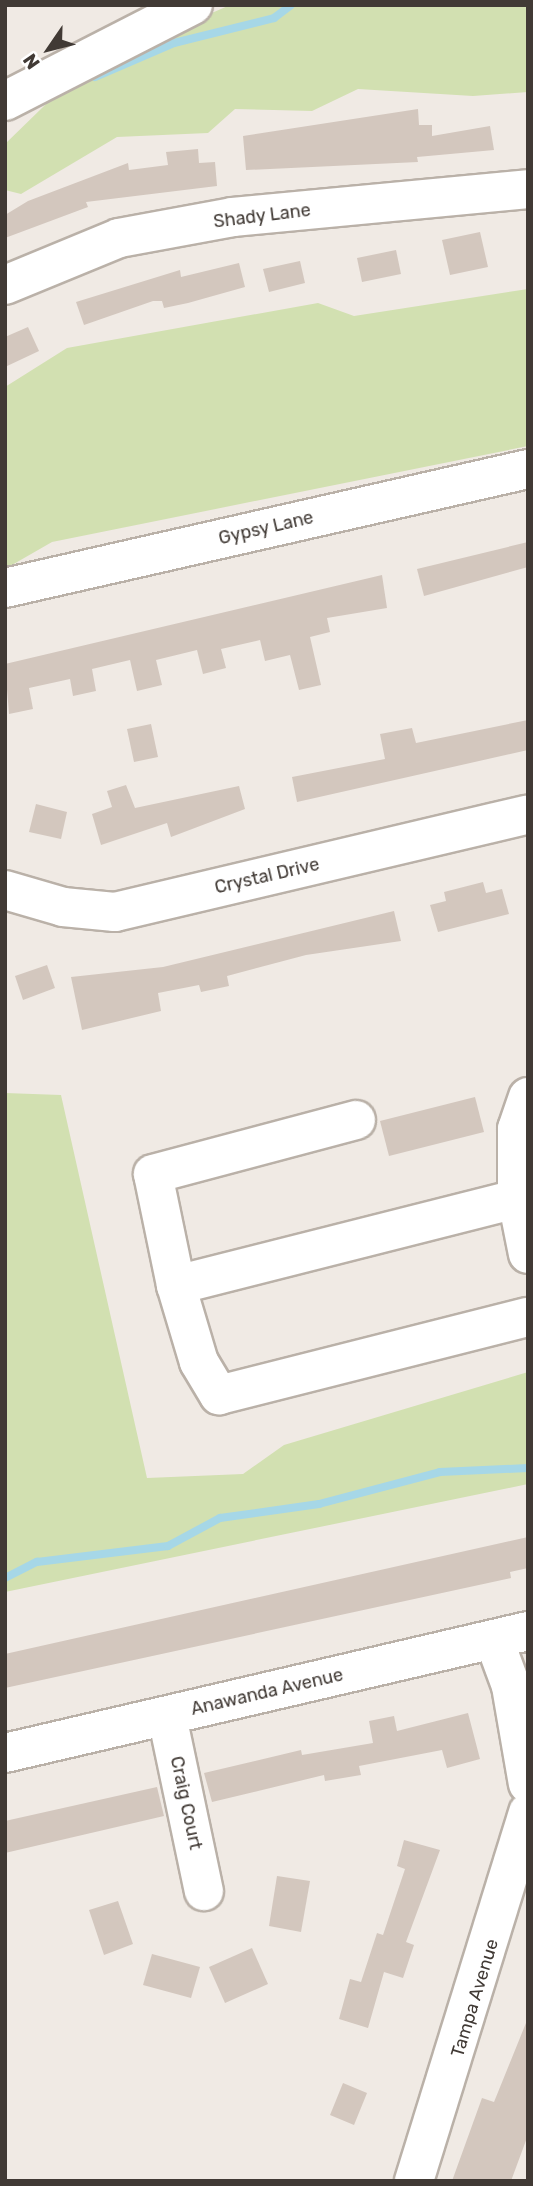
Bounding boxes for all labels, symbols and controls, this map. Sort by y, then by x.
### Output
north arrow [14,14,84,84]
text: N [18,49,45,74]
street label: Shady Lane [212,199,312,233]
street label: Gypsy Lane [216,507,316,549]
street label: Crystal Drive [213,853,321,899]
street label: Anawanda Avenue [189,1664,345,1720]
street label: Craig Court [166,1754,206,1852]
street label: Tampa Avenue [447,1936,503,2060]

